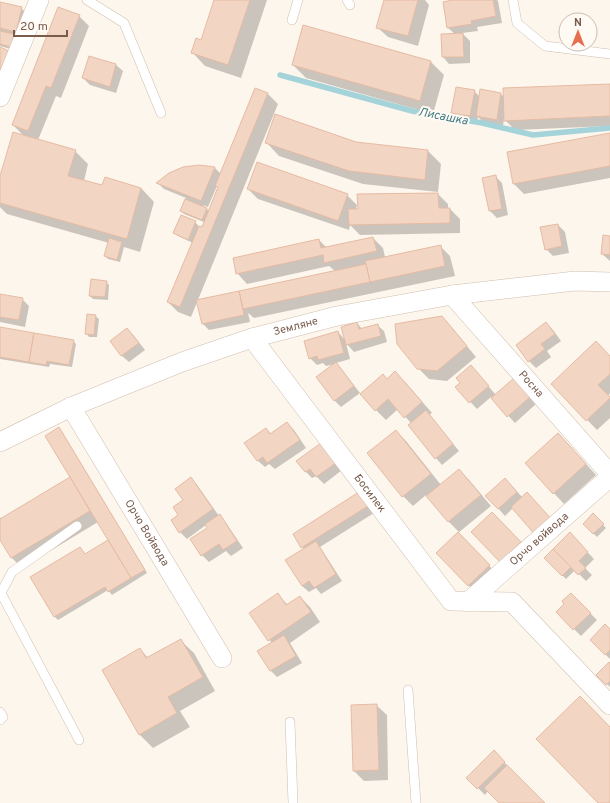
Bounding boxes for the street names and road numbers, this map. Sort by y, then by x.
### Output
street label: Земляне [272,314,320,339]
street label: Росна [515,368,546,401]
street label: Босилек [351,471,389,516]
street label: Орчо Войвода [121,497,172,569]
street label: Орчо войвода [507,509,572,569]

